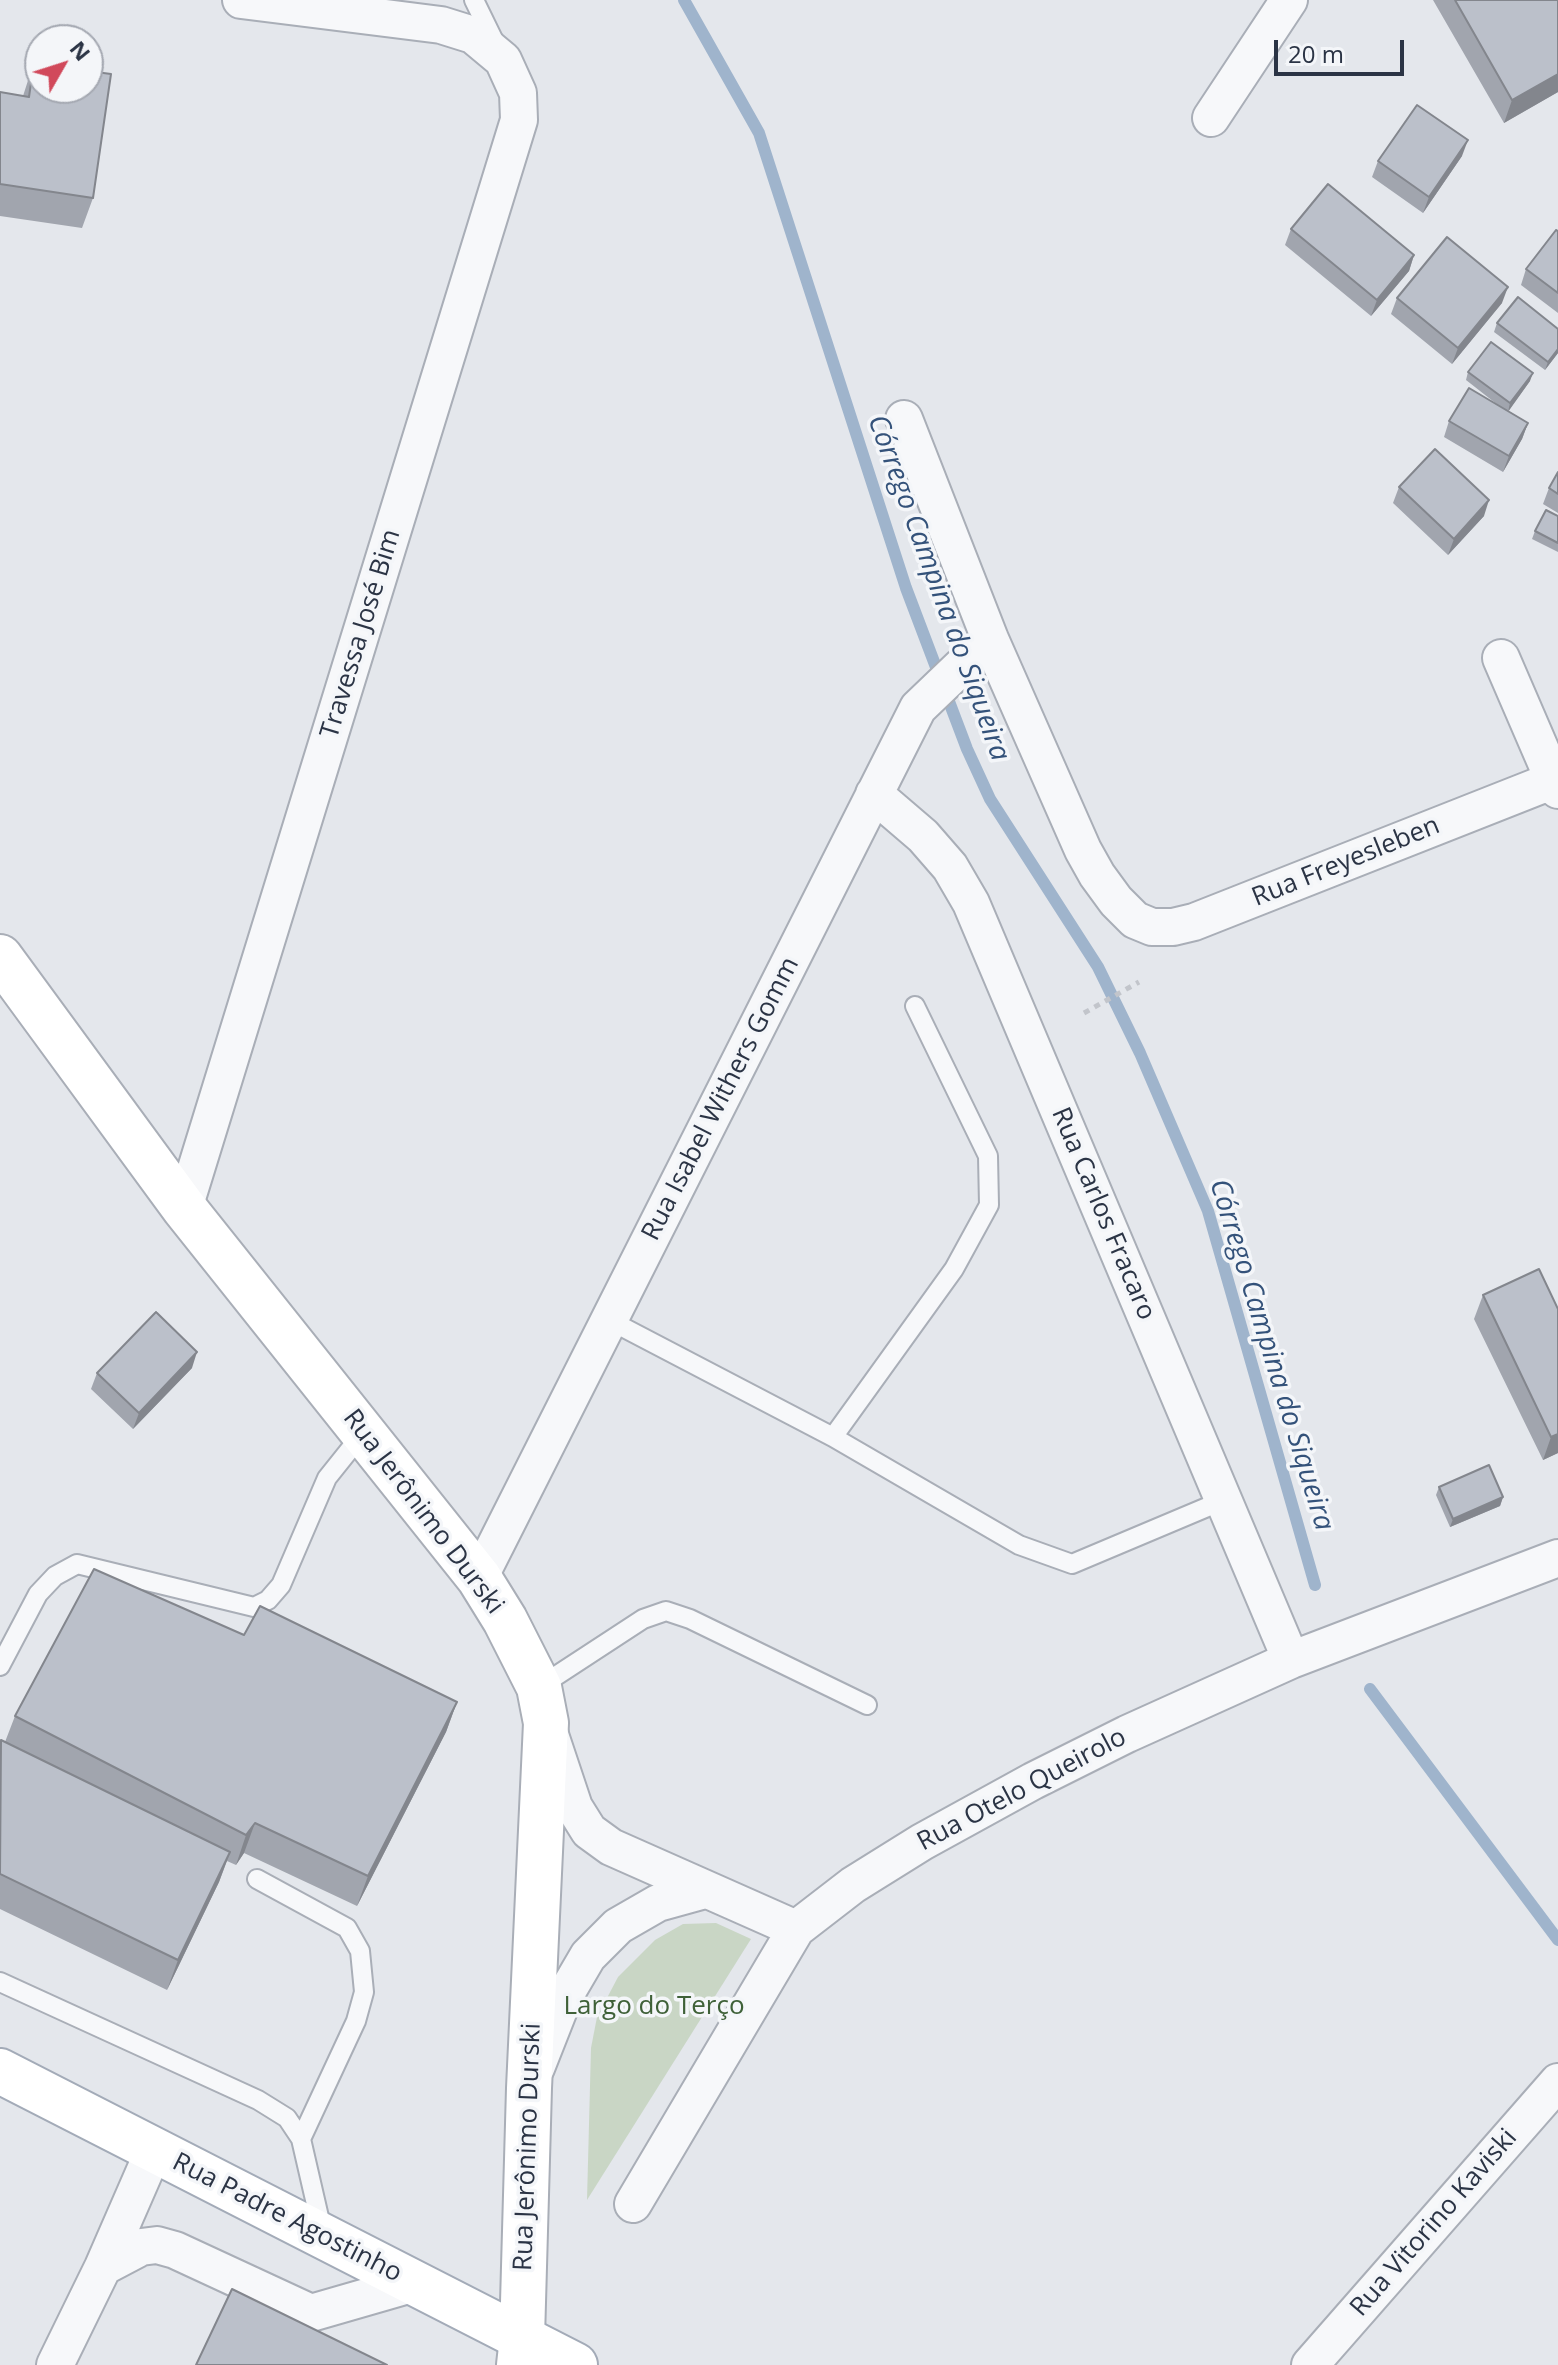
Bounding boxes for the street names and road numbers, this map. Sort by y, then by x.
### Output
street label: Travessa José Bim [314,526,408,742]
street label: Rua Freyesleben [1248,810,1444,914]
street label: Rua Isabel Withers Gomm [636,952,806,1246]
street label: Rua Carlos Fracaro [1044,1103,1162,1325]
street label: Rua Jerônimo Durski [336,1404,510,1620]
street label: Rua Otelo Queirolo [912,1722,1132,1858]
street label: Rua Jerônimo Durski [508,2022,548,2272]
street label: Rua Vitorino Kaviski [1344,2123,1524,2323]
street label: Rua Padre Agostinho [167,2147,407,2289]

